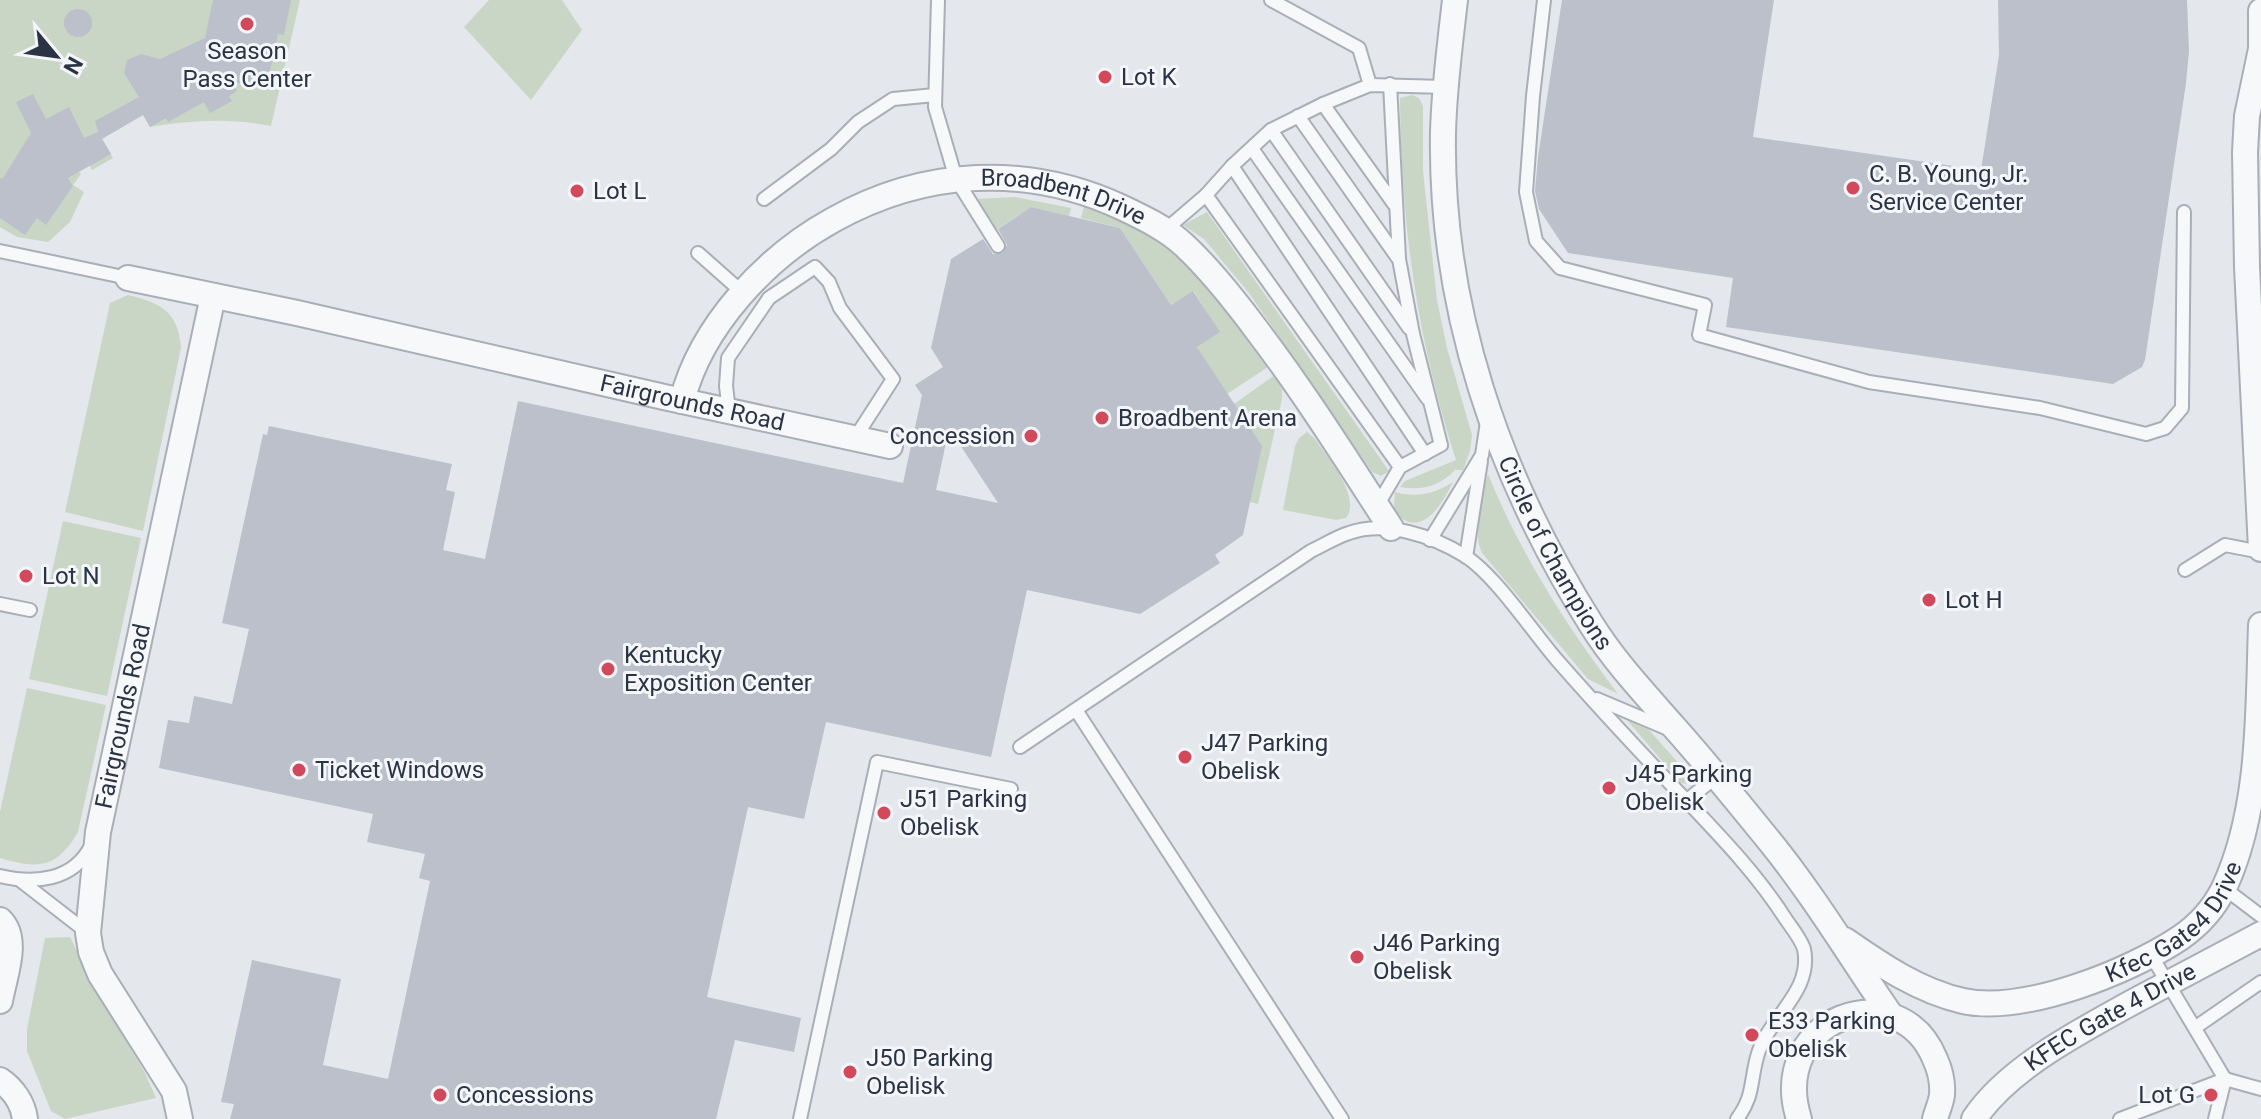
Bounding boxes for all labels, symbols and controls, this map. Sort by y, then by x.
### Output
marker: Season Pass Center [238,15,256,33]
north arrow [16,16,96,96]
place label: Season Pass Center [182,37,312,93]
text: N [58,53,88,78]
place label: Lot K [1121,63,1177,91]
marker: Lot K [1096,68,1114,86]
place label: C. B. Young, Jr. Service Center [1869,160,2028,216]
street label: Broadbent Drive [981,164,1150,231]
place label: Lot L [593,177,646,205]
marker: C. B. Young, Jr. Service Center [1844,179,1862,197]
marker: Lot L [568,182,586,200]
street label: Fairgrounds Road [597,369,787,437]
place label: Broadbent Arena [1118,404,1297,432]
marker: Broadbent Arena [1093,409,1111,427]
place label: Concession [890,422,1015,450]
marker: Concession [1022,427,1040,445]
street label: Circle of Champions [1492,452,1618,656]
place label: Lot N [42,562,100,590]
marker: Lot N [17,567,35,585]
place label: Lot H [1945,586,2003,614]
marker: Lot H [1920,591,1938,609]
street label: Fairgrounds Road [89,621,156,811]
place label: Kentucky Exposition Center [624,641,812,697]
marker: Kentucky Exposition Center [599,660,617,678]
place label: J47 Parking Obelisk [1201,729,1328,785]
marker: J47 Parking Obelisk [1176,748,1194,766]
place label: Ticket Windows [315,756,484,784]
place label: J45 Parking Obelisk [1625,760,1752,816]
marker: Ticket Windows [290,761,308,779]
marker: J45 Parking Obelisk [1600,779,1618,797]
place label: J51 Parking Obelisk [900,785,1027,841]
marker: J51 Parking Obelisk [875,804,893,822]
street label: Kfec Gate4 Drive [2101,857,2248,989]
place label: J46 Parking Obelisk [1373,929,1500,985]
marker: J46 Parking Obelisk [1348,948,1366,966]
street label: KFEC Gate 4 Drive [2019,957,2201,1077]
place label: E33 Parking Obelisk [1768,1007,1896,1063]
marker: E33 Parking Obelisk [1743,1026,1761,1044]
place label: J50 Parking Obelisk [866,1044,993,1100]
marker: J50 Parking Obelisk [841,1063,859,1081]
place label: Concessions [456,1081,594,1109]
place label: Lot G [2138,1081,2195,1109]
marker: Concessions [431,1086,449,1104]
marker: Lot G [2202,1086,2220,1104]

